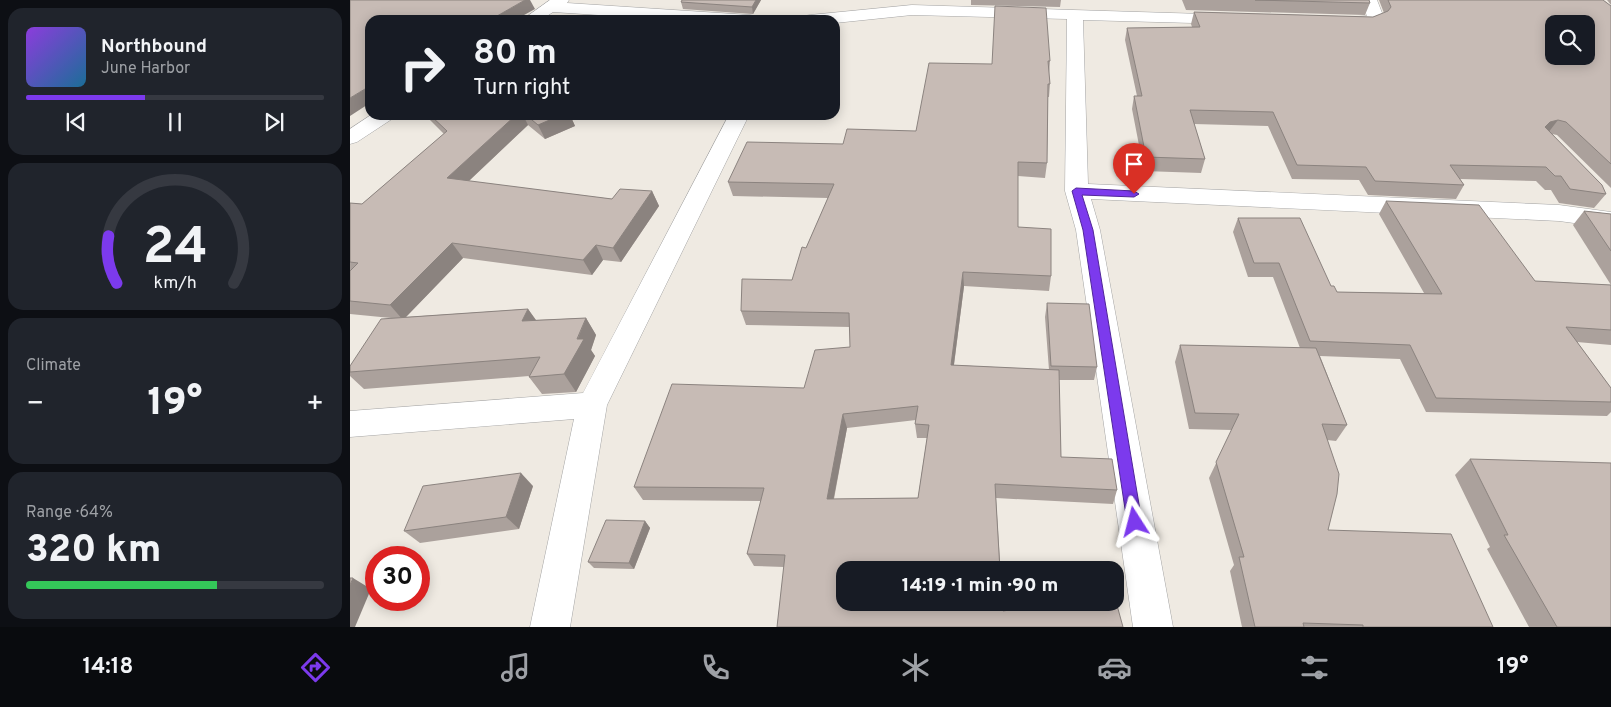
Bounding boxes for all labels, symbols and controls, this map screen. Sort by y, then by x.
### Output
map controls [1545,15,1595,65]
button: search [1545,15,1595,65]
text: 80 m [473,32,557,76]
text: Northbound [101,35,207,59]
icon: right [390,35,455,100]
text: June Harbor [101,59,190,79]
text: Turn right [473,75,570,102]
icon: previous [62,108,90,136]
icon: pause [161,108,189,136]
icon: next [260,108,288,136]
pin [1113,143,1155,194]
icon: arrive [1120,150,1148,178]
text: 24 [142,216,208,282]
text: km/h [153,272,197,295]
text: Climate [26,356,81,376]
text: 19° [147,380,203,429]
text: − [26,387,44,423]
text: + [306,387,324,423]
position arrow [1108,495,1160,547]
text: Range · 64% [26,503,113,523]
text: 320 km [26,527,161,576]
speed limit sign: 30 [365,546,430,611]
text: 14:19 · 1 min · 90 m [902,574,1058,598]
icon: directions [298,650,333,685]
icon: music [498,650,533,685]
icon: phone [698,650,733,685]
icon: climate [898,650,933,685]
icon: car [1097,650,1132,685]
icon: filters [1297,650,1332,685]
text: 14:18 [82,654,133,681]
text: 19° [1497,654,1529,681]

